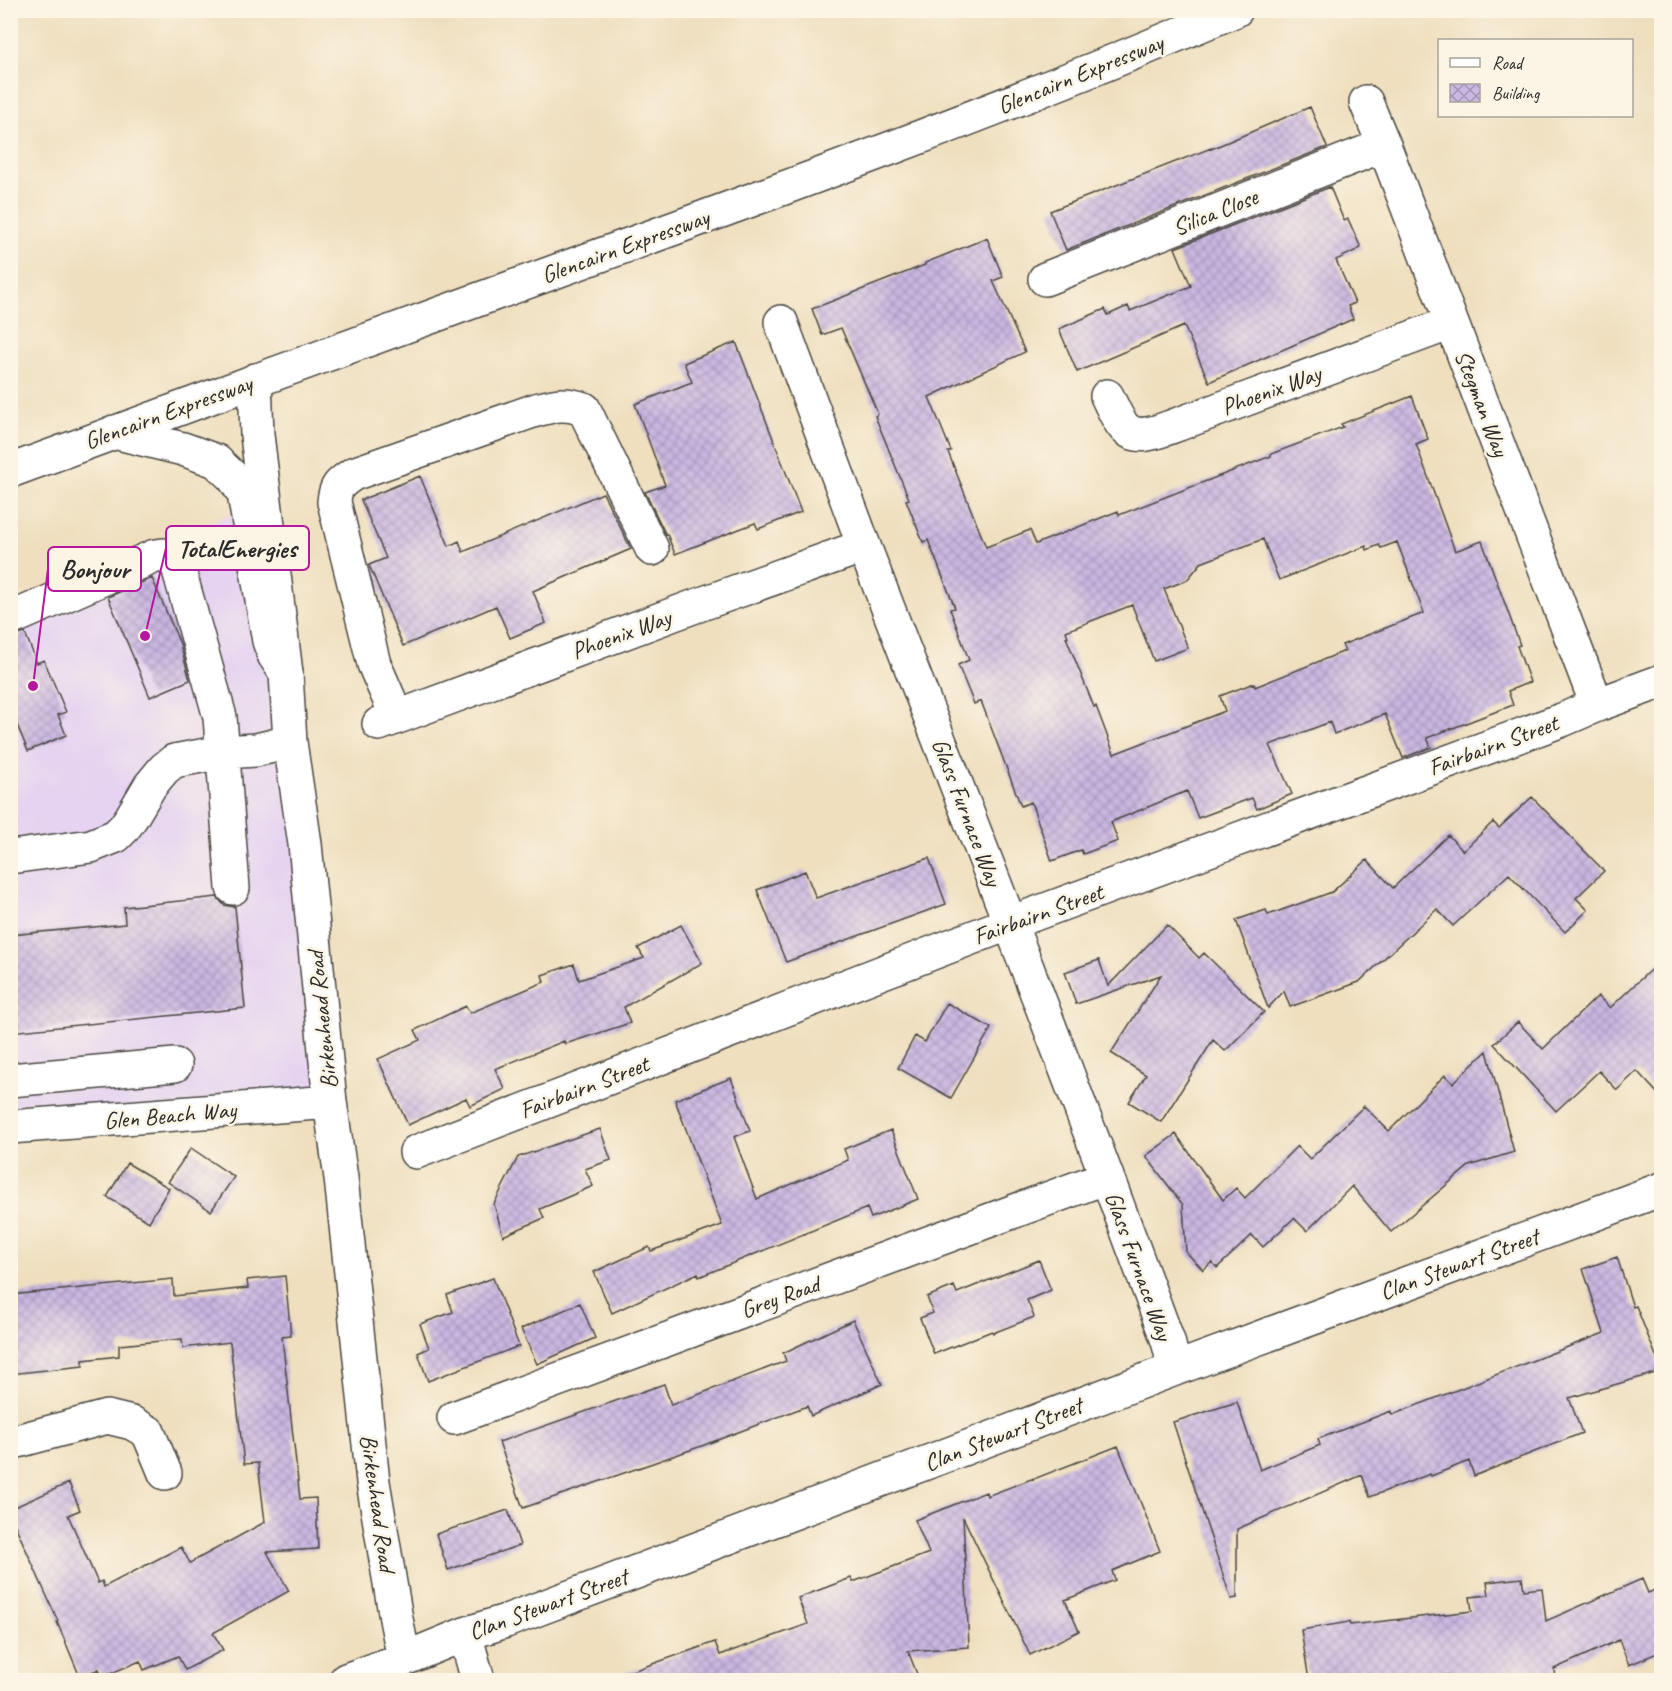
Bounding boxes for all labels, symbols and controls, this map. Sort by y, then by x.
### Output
street label: Glencairn Expressway [993,26,1169,121]
legend [1438,39,1633,117]
text: Road [1492,52,1525,74]
text: Building [1492,82,1541,104]
street label: Silica Close [1168,181,1264,243]
street label: Glencairn Expressway [537,201,714,290]
street label: Stegman Way [1448,346,1517,462]
street label: Phoenix Way [1217,358,1327,422]
street label: Glencairn Expressway [80,367,257,456]
callout: TotalEnergies [166,526,309,570]
text: TotalEnergies [177,532,299,565]
callout: Bonjour [48,547,141,591]
text: Bonjour [61,553,132,586]
street label: Phoenix Way [567,602,677,666]
street label: Fairbairn Street [1424,707,1564,782]
street label: Glass Furnace Way [925,734,1010,892]
street label: Fairbairn Street [969,876,1109,951]
street label: Birkenhead Road [299,946,344,1090]
street label: Fairbairn Street [515,1048,655,1125]
street label: Glen Beach Way [103,1094,239,1136]
street label: Glass Furnace Way [1098,1188,1180,1346]
street label: Clan Stewart Street [1375,1220,1545,1307]
street label: Grey Road [736,1268,827,1325]
street label: Clan Stewart Street [920,1389,1089,1478]
street label: Birkenhead Road [354,1432,403,1577]
street label: Clan Stewart Street [464,1560,634,1647]

